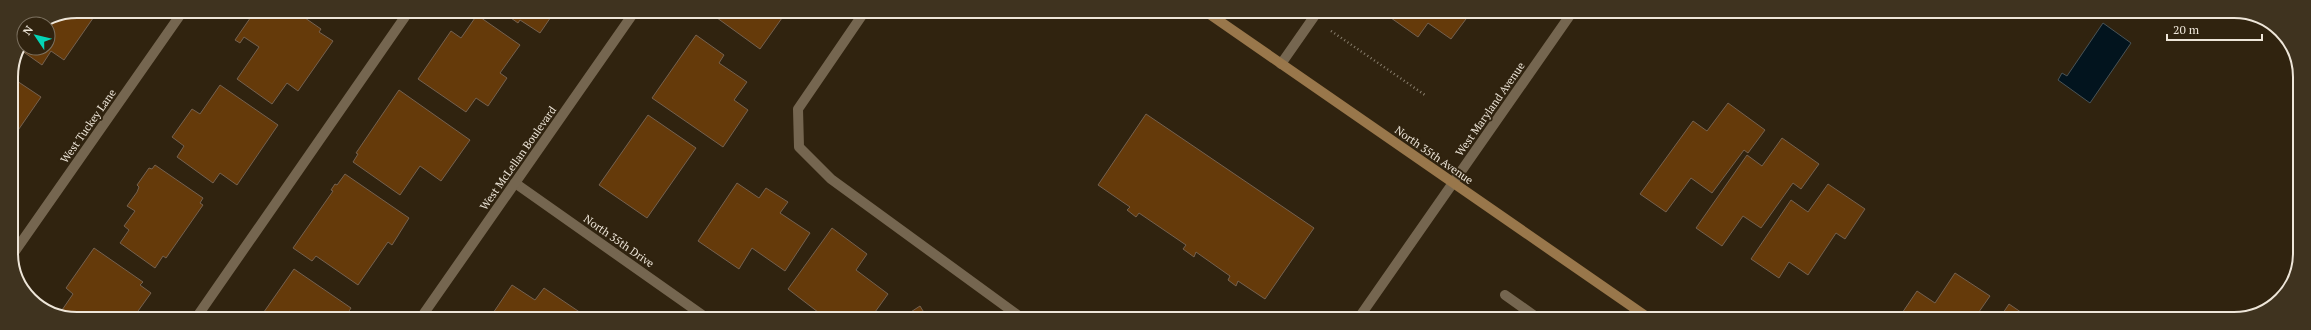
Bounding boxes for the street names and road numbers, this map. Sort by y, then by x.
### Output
street label: West Maryland Avenue [1452,59,1528,159]
street label: West Tuckey Lane [57,86,119,166]
street label: West McLellan Boulevard [477,103,559,213]
street label: North 35th Avenue [1392,123,1476,187]
street label: North 35th Drive [581,212,657,271]

